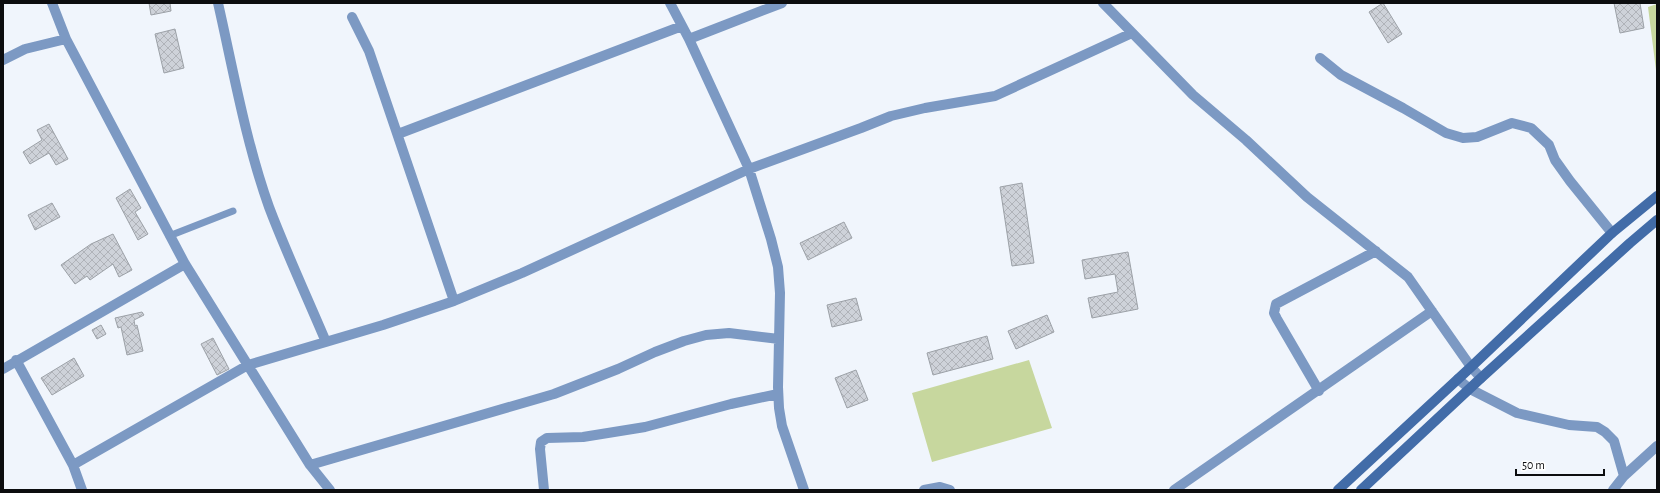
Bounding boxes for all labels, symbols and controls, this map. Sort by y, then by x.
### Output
scale bar [1516,451,1604,477]
text: 50 m [1522,459,1545,471]

